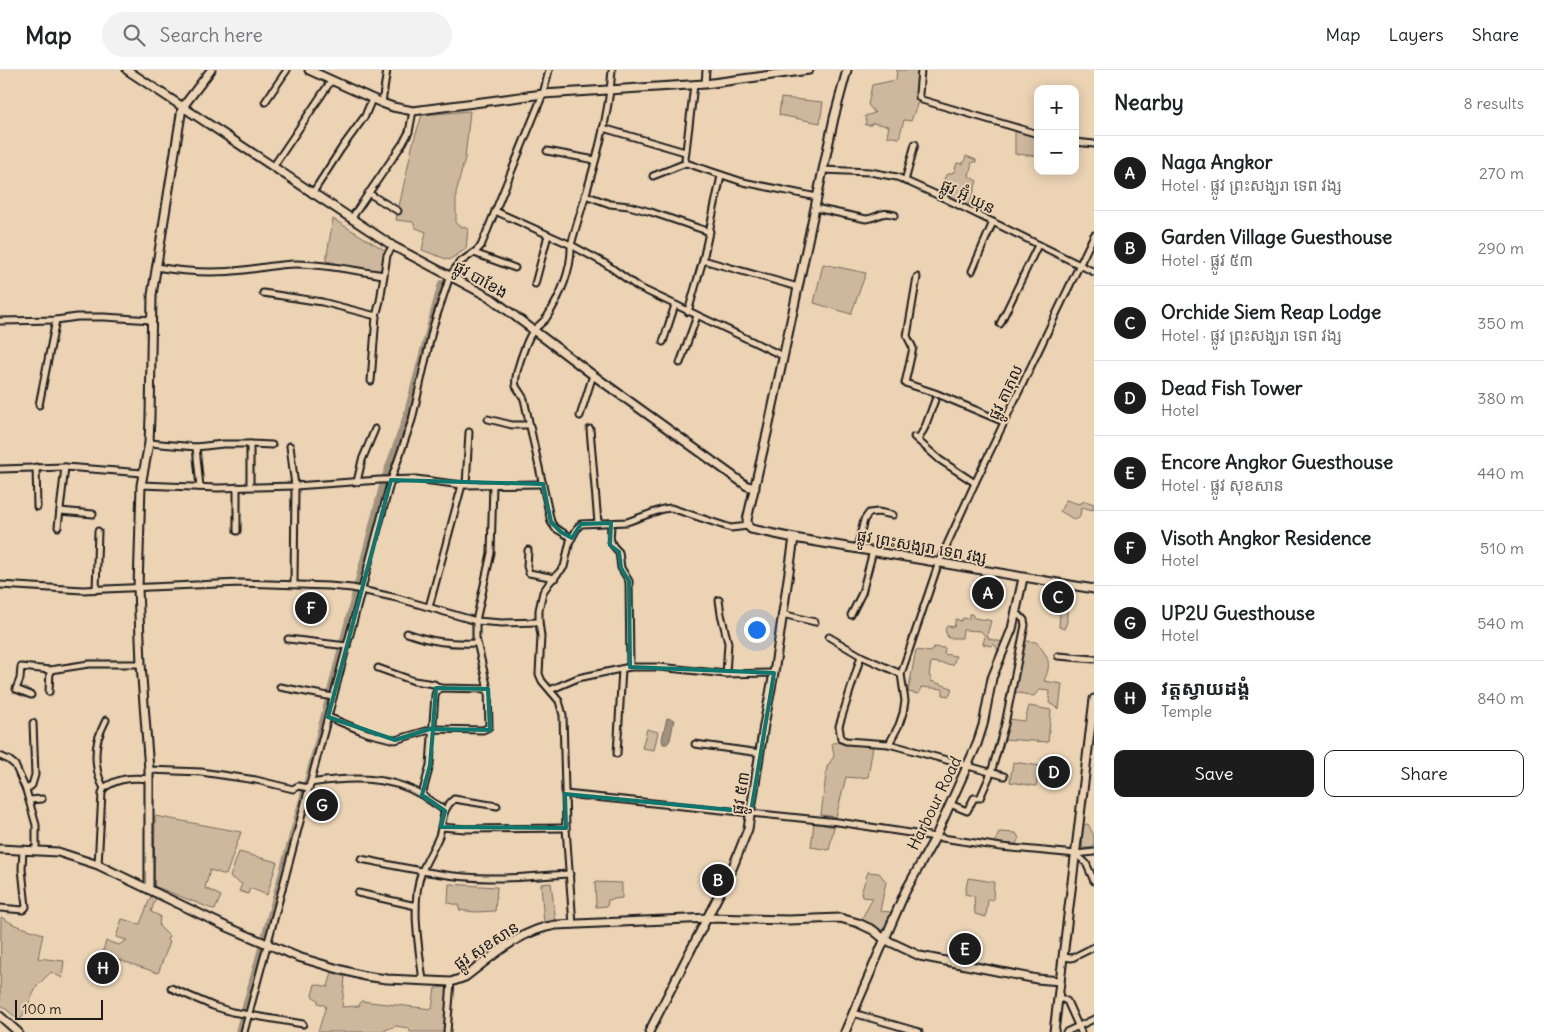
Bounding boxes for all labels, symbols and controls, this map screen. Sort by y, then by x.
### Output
search box [102,12,452,57]
text: Map [25,20,72,50]
icon: search [120,21,148,49]
text: Search here [160,23,263,47]
text: Map [1325,23,1360,46]
text: Layers [1388,23,1444,46]
text: Share [1472,23,1519,46]
map controls [1034,85,1079,175]
button: + [1034,85,1079,130]
text: Nearby [1114,89,1184,116]
text: 8 results [1463,93,1524,113]
button: − [1034,130,1079,175]
text: Naga Angkor [1161,150,1273,174]
text: A [1125,163,1135,183]
text: 270 m [1479,163,1524,183]
street label: ផ្លូវ អ៊ុំ ឃុន [935,173,999,222]
text: Hotel · ផ្លូវ ព្រះសង្ឃរា ទេព វង្ស [1161,175,1342,195]
text: Garden Village Guesthouse [1161,225,1392,249]
text: B [1125,238,1135,258]
text: 290 m [1478,238,1524,258]
text: Hotel · ផ្លូវ ៥៣ [1161,250,1253,270]
street label: ផ្លូវ បាខែង [448,256,512,306]
text: Orchide Siem Reap Lodge [1161,300,1381,324]
text: C [1125,313,1135,333]
text: 350 m [1477,313,1524,333]
text: Hotel · ផ្លូវ ព្រះសង្ឃរា ទេព វង្ស [1161,325,1342,345]
street label: ផ្លូវ តាភុល [983,361,1031,425]
text: Dead Fish Tower [1161,376,1303,400]
text: D [1124,388,1136,408]
text: 380 m [1477,388,1524,408]
text: Hotel [1161,400,1199,420]
text: Encore Angkor Guesthouse [1161,450,1393,474]
text: E [1125,463,1135,483]
text: 440 m [1477,463,1524,483]
text: Hotel · ផ្លូវ សុខសាន [1161,475,1284,495]
street label: ផ្លូវ ព្រះសង្ឃរា ទេព វង្ស [855,525,989,572]
text: Visoth Angkor Residence [1161,526,1371,550]
text: F [1125,538,1135,558]
text: 510 m [1480,538,1524,558]
text: Hotel [1161,550,1199,570]
pin: A [972,574,1004,612]
pin: C [1042,578,1074,616]
pin: F [295,589,327,627]
text: UP2U Guesthouse [1161,601,1315,625]
text: G [1124,613,1136,633]
text: 540 m [1477,613,1524,633]
your location [744,617,770,643]
text: Hotel [1161,625,1199,645]
text: វត្តស្វាយដង្គំ [1161,676,1250,700]
text: H [1124,688,1136,708]
text: 840 m [1477,688,1524,708]
text: Temple [1161,701,1212,721]
button: Save [1114,750,1314,797]
button: Share [1324,750,1524,797]
street label: Harbour Road [903,753,965,853]
pin: D [1038,753,1070,791]
street label: ផ្លូវ ៥៣ [727,770,758,817]
pin: G [306,786,338,824]
pin: B [702,861,734,899]
street label: ផ្លូវ សុខសាន [450,917,525,977]
pin: E [949,930,981,968]
pin: H [87,949,119,987]
scale bar [15,997,102,1020]
text: 100 m [22,1000,62,1018]

